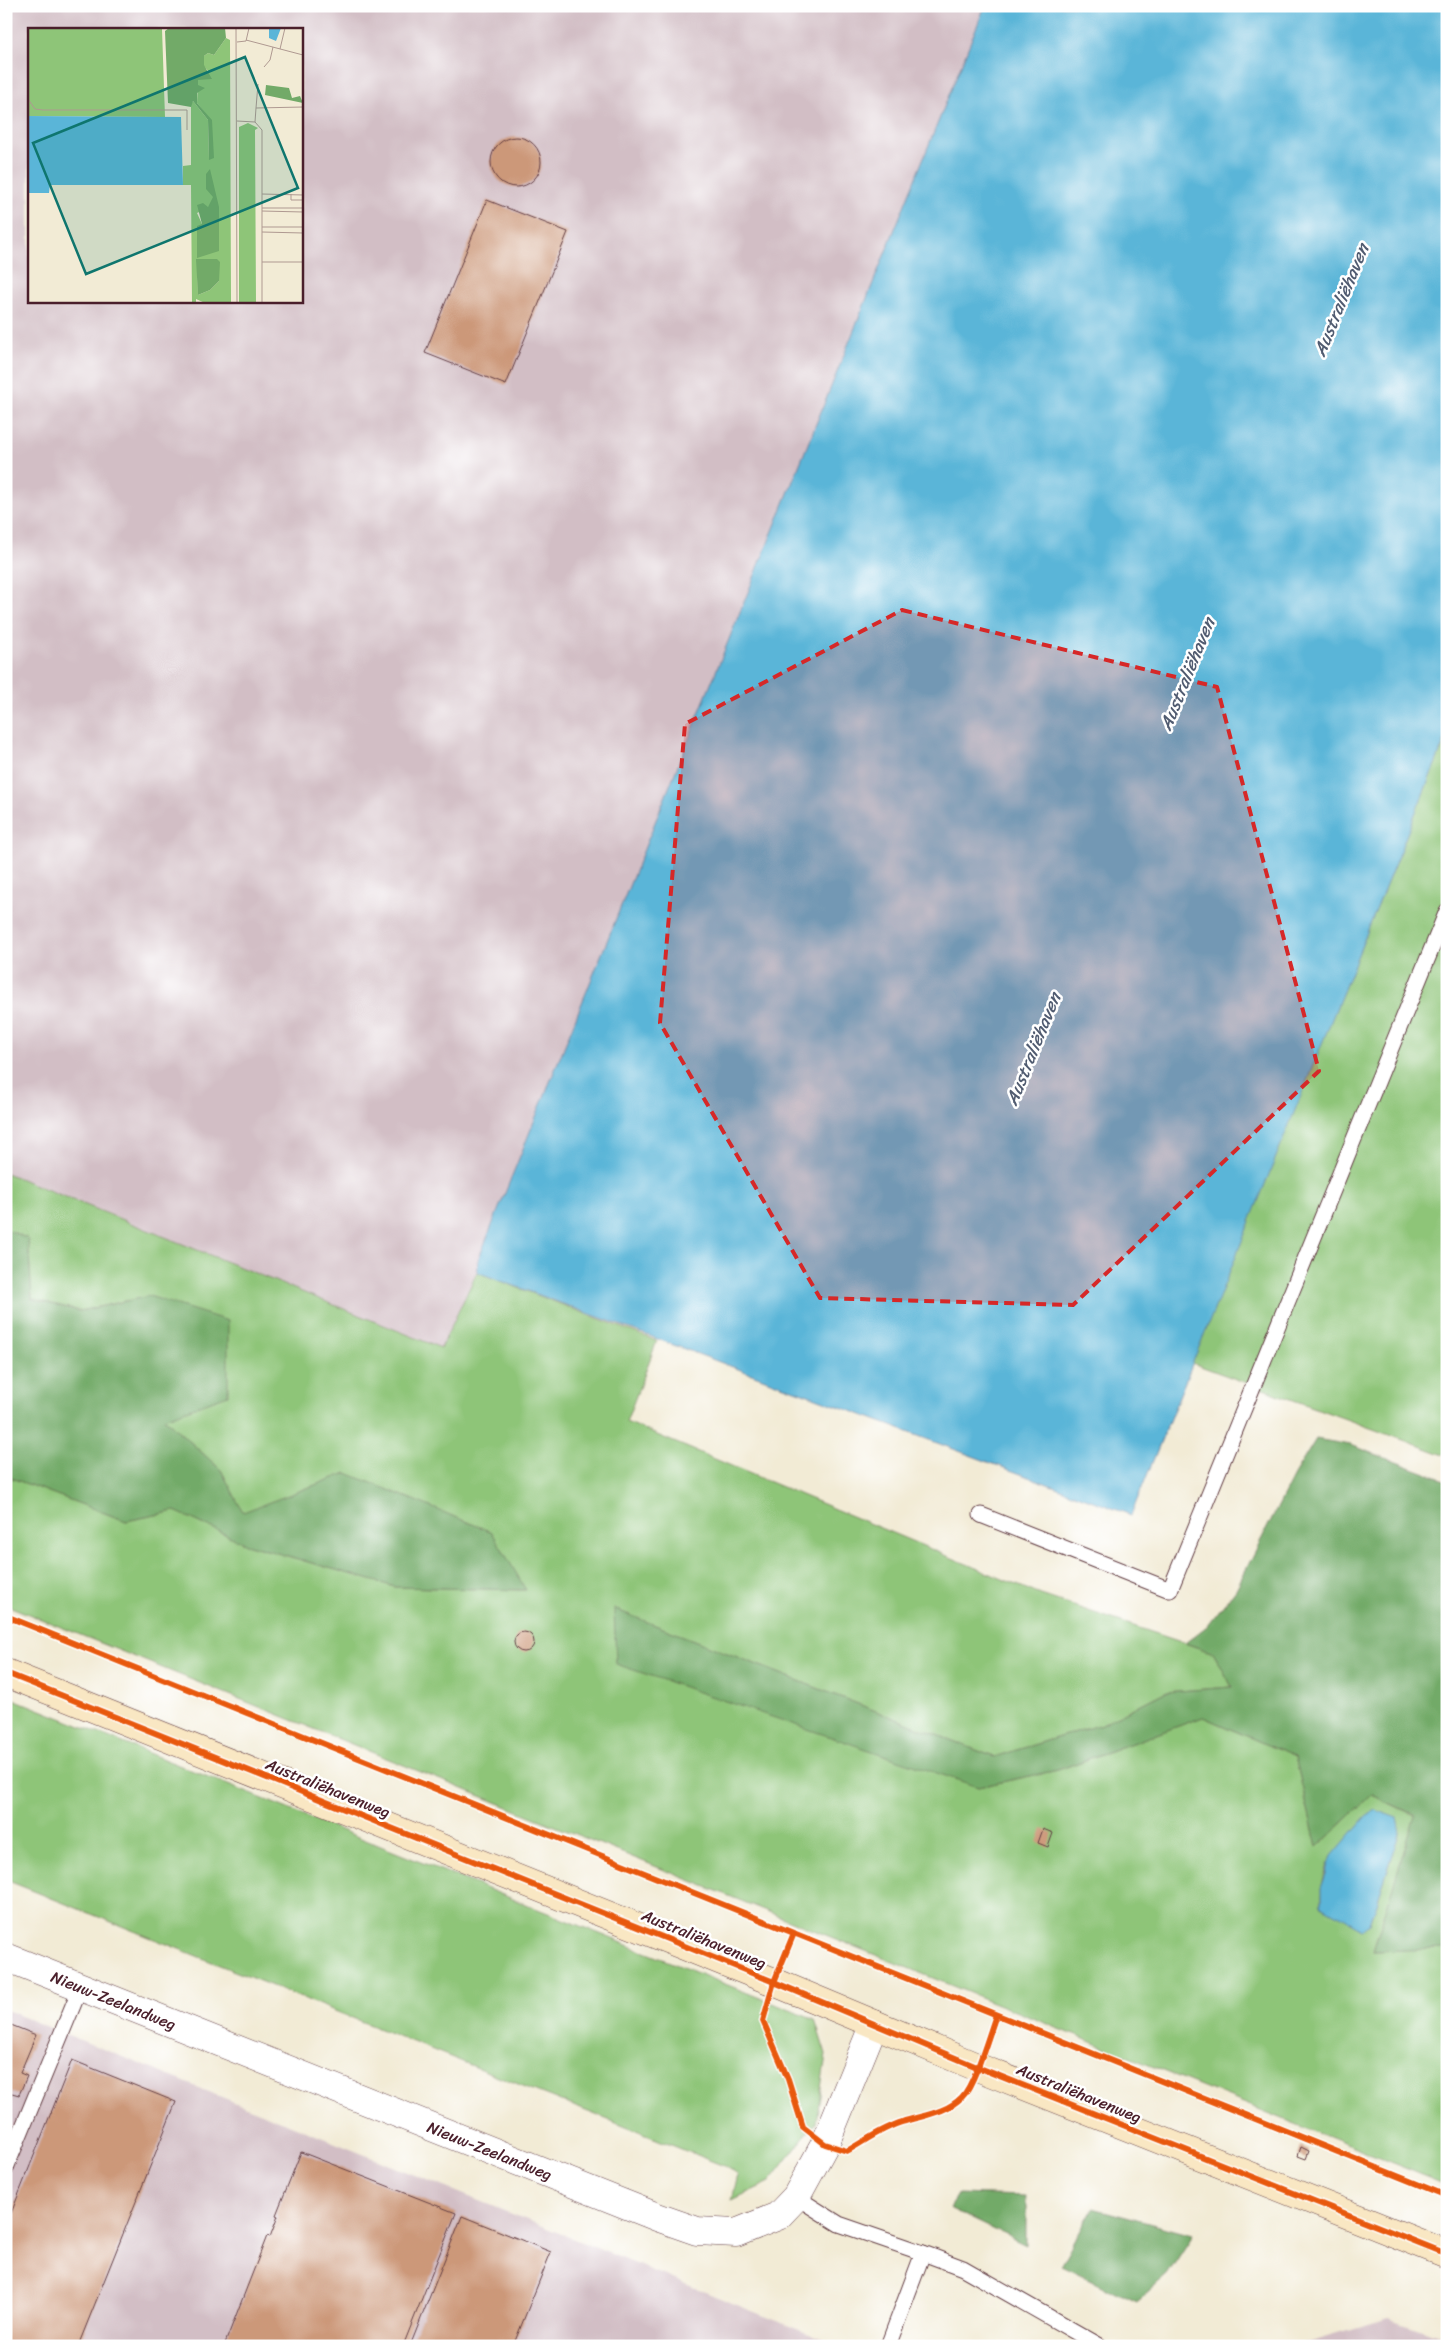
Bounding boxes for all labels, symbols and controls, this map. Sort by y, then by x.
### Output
inset map [28,28,302,302]
water label: Australiëhaven [1303,237,1379,362]
water label: Australiëhaven [1149,611,1225,736]
water label: Australiëhaven [995,986,1071,1111]
street label: Australiëhavenweg [260,1749,395,1826]
street label: Australiëhavenweg [636,1900,771,1977]
street label: Nieuw-Zeelandweg [47,1962,181,2038]
street label: Australiëhavenweg [1011,2054,1146,2131]
street label: Nieuw-Zeelandweg [423,2112,557,2188]

